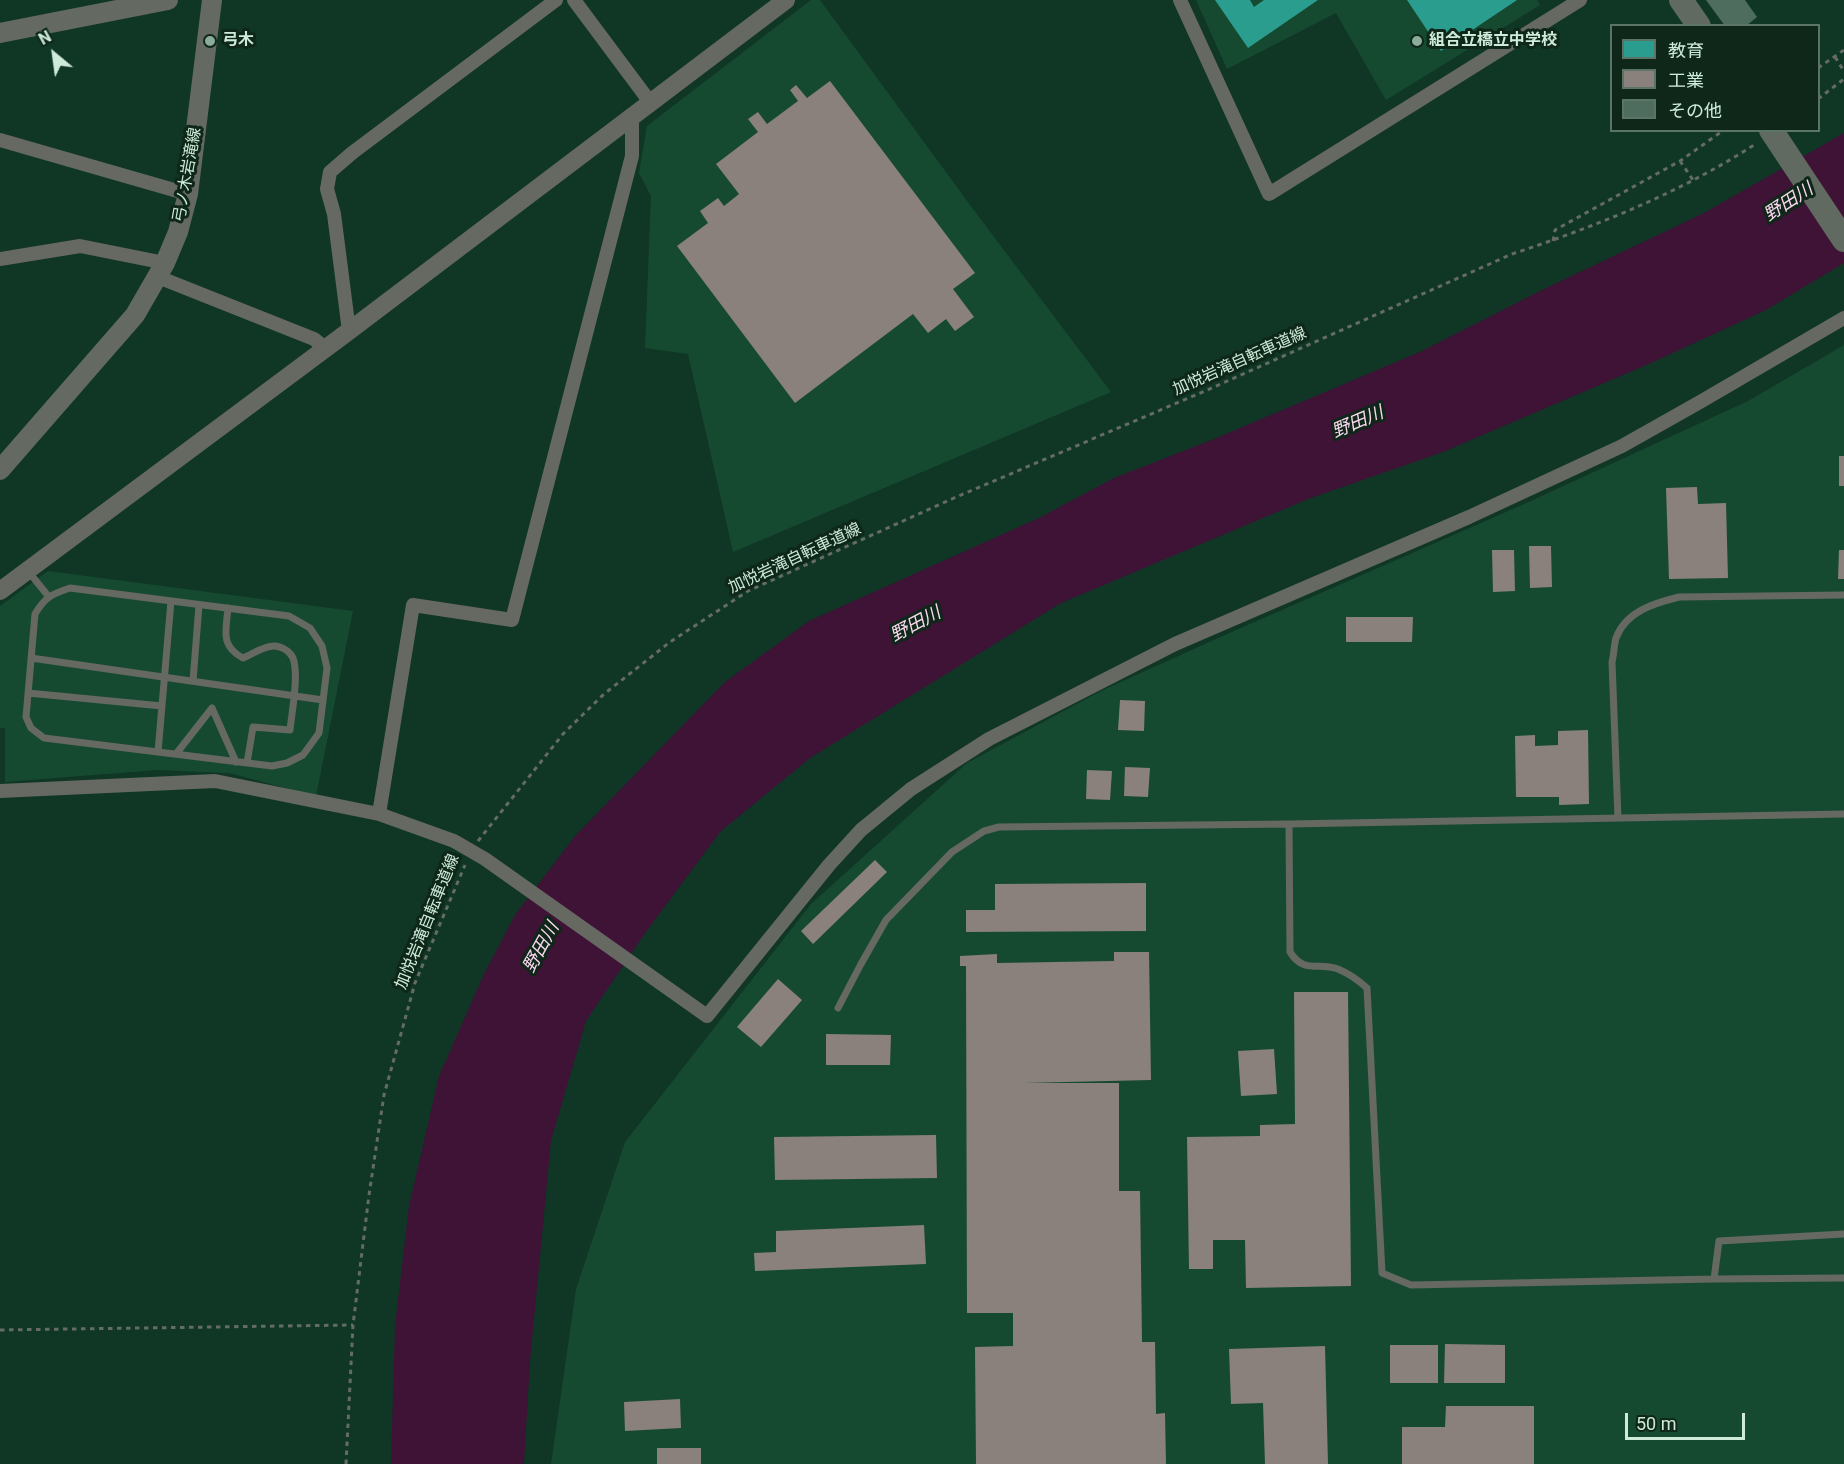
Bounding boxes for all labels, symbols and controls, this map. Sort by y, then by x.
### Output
north arrow [24,24,84,84]
legend [1610,24,1820,132]
text: N [35,27,55,49]
place label: 弓木 [222,31,254,51]
place label: 組合立橋立中学校 [1429,31,1557,51]
marker: 弓木 [203,34,217,48]
marker: 組合立橋立中学校 [1410,34,1424,48]
text: 教育 [1668,40,1704,61]
text: 工業 [1668,70,1704,91]
text: その他 [1668,100,1722,121]
street label: 弓ノ木岩滝線 [170,126,206,224]
water label: 野田川 [1760,179,1818,227]
street label: 加悦岩滝自転車道線 [1170,324,1310,400]
water label: 野田川 [1329,403,1387,443]
street label: 加悦岩滝自転車道線 [726,520,864,598]
water label: 野田川 [887,603,945,647]
street label: 加悦岩滝自転車道線 [392,852,464,992]
water label: 野田川 [519,919,565,977]
scale bar [1628,1401,1748,1439]
text: 50 m [1636,1413,1676,1434]

